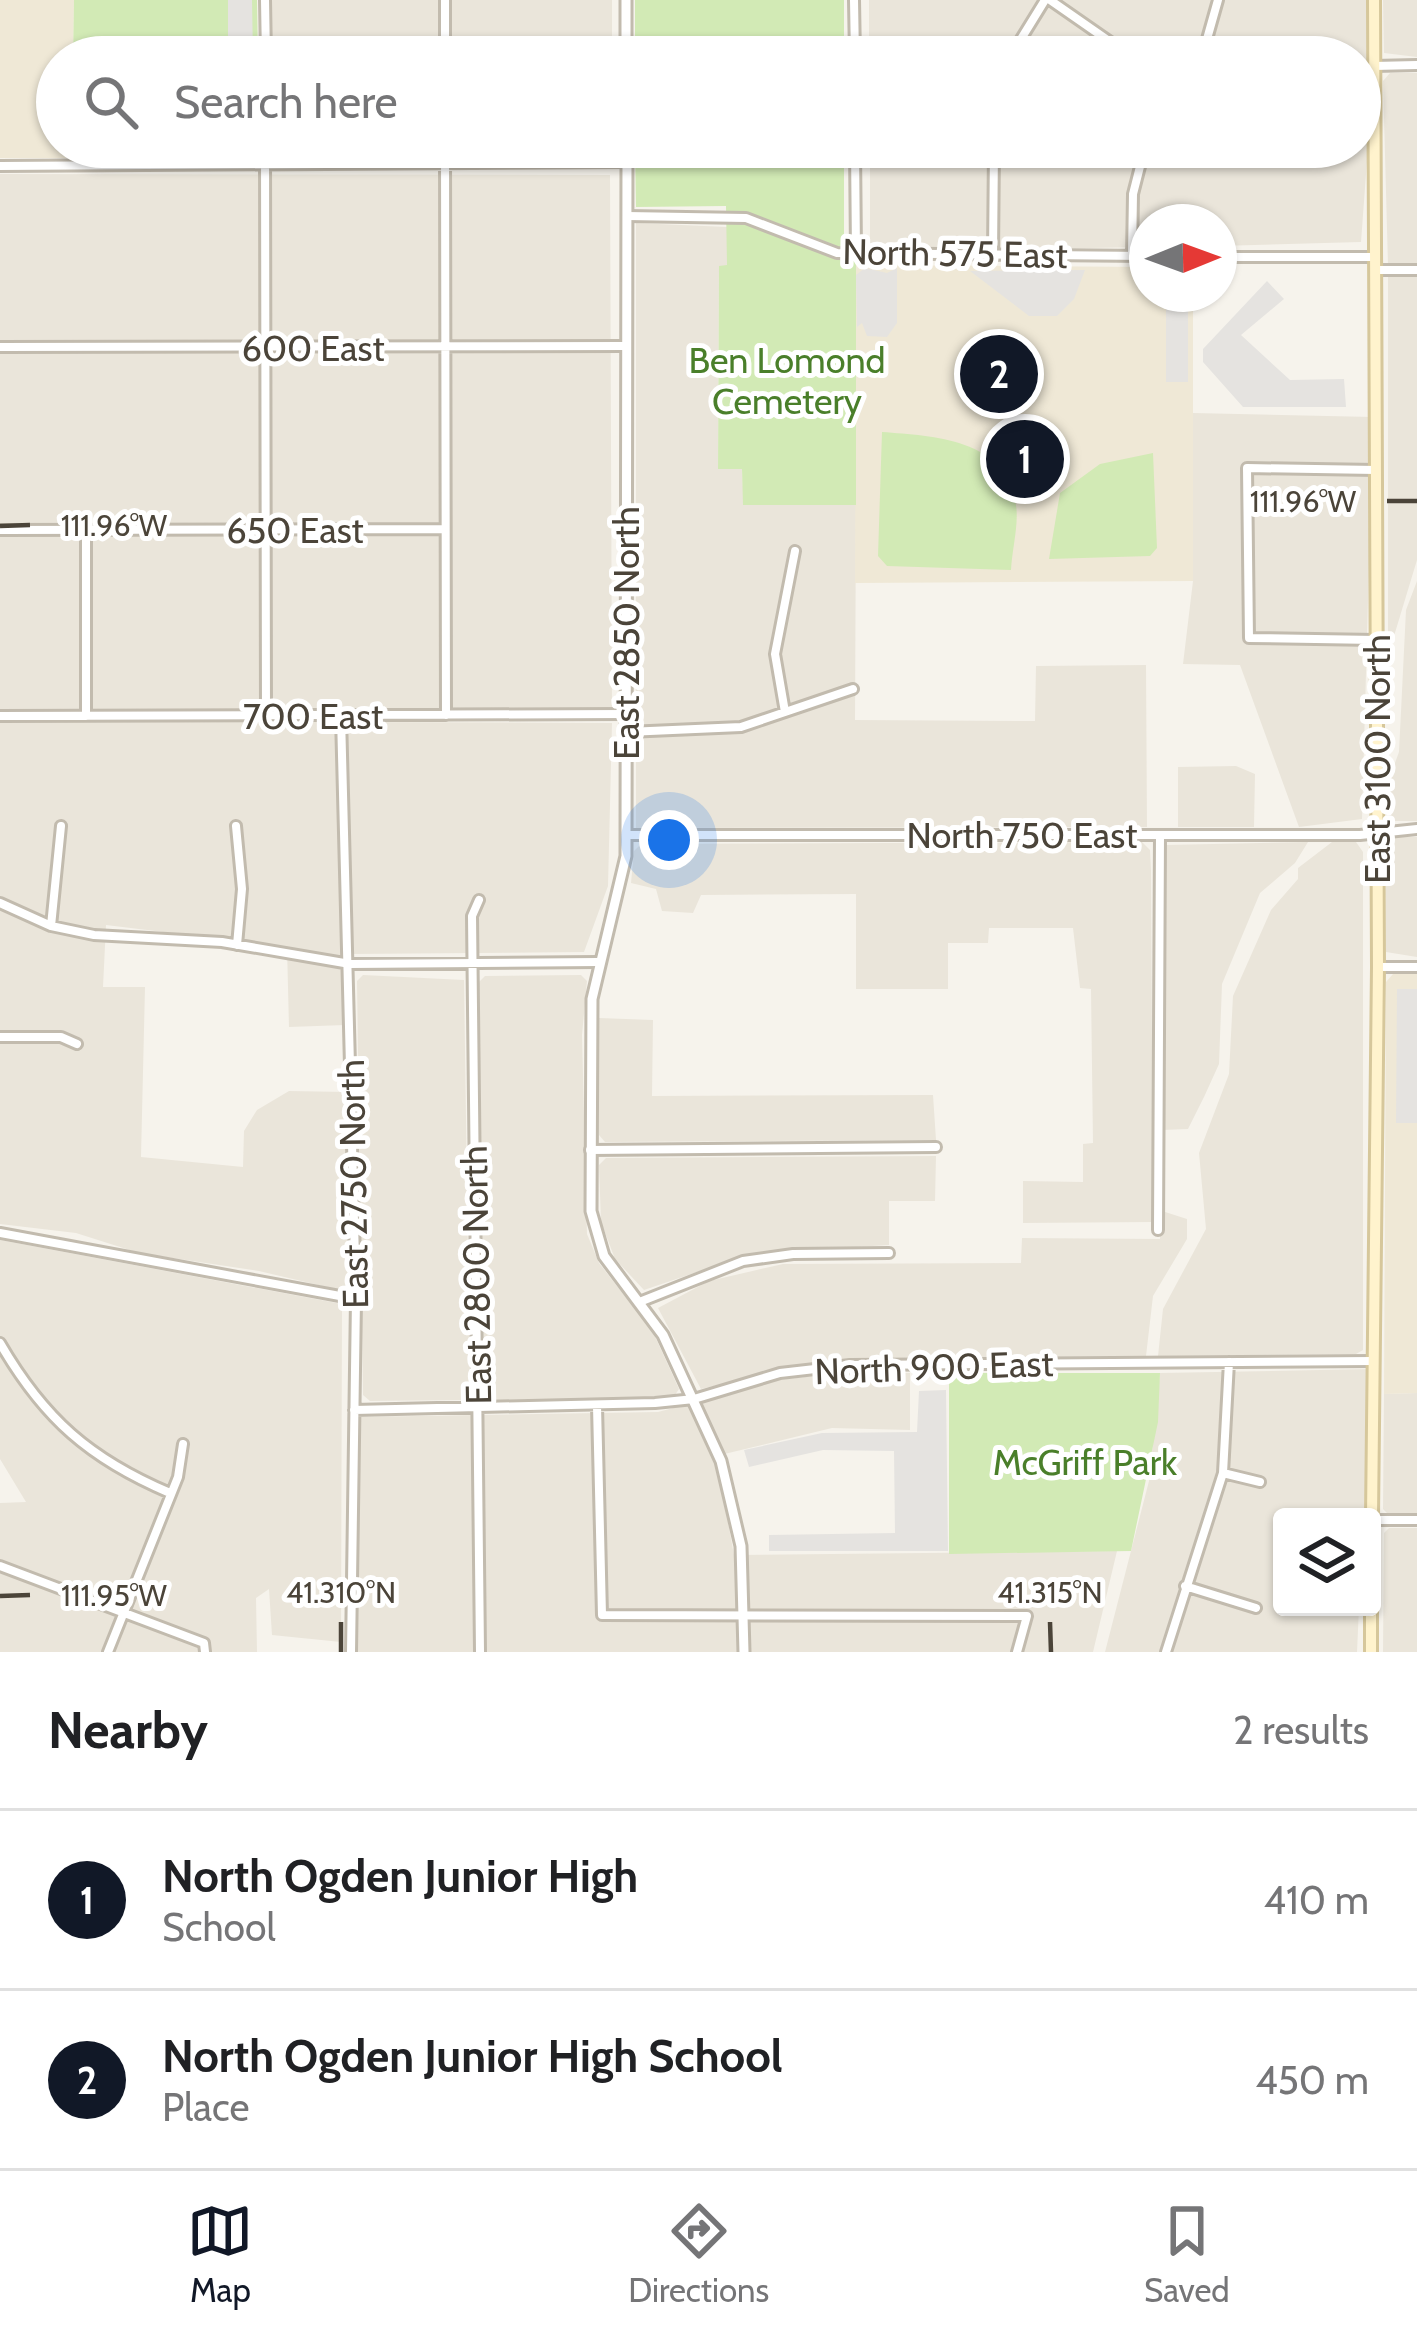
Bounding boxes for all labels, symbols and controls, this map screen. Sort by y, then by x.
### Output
search box [36,36,1381,168]
icon: search [78,69,144,135]
text: Search here [174,75,398,129]
north arrow [1129,204,1237,312]
street label: North 575 East [842,229,1068,277]
street label: 600 East [241,326,385,370]
pin: 2 [960,329,1038,419]
park label: Ben Lomond Cemetery [688,338,886,423]
pin: 1 [986,414,1064,504]
text: 111.96°W [1250,483,1357,520]
street label: East 2850 North [604,506,648,760]
text: 111.96°W [61,507,168,544]
street label: 650 East [226,508,364,552]
street label: East 3100 North [1355,634,1399,884]
street label: 700 East [243,694,383,738]
your location [639,810,699,870]
street label: North 750 East [907,813,1137,857]
street label: East 2750 North [329,1059,377,1309]
street label: East 2800 North [452,1145,500,1405]
street label: North 900 East [814,1341,1054,1393]
park label: McGriff Park [993,1440,1178,1484]
map controls [1273,1508,1381,1616]
button: layers [1273,1508,1381,1616]
text: 41.310°N [286,1574,396,1611]
text: 41.315°N [997,1574,1103,1611]
text: 111.95°W [61,1577,168,1614]
text: Nearby [48,1699,208,1761]
text: 2 results [1233,1706,1369,1754]
text: North Ogden Junior High [162,1849,638,1903]
text: 1 [80,1876,94,1924]
text: 410 m [1264,1876,1369,1924]
text: School [162,1903,276,1951]
text: North Ogden Junior High School [162,2029,783,2083]
text: 2 [77,2056,97,2104]
text: 450 m [1255,2056,1369,2104]
text: Place [162,2083,249,2131]
tab: Map [187,2198,253,2310]
tab: Directions [628,2198,769,2310]
tab: Saved [1144,2198,1230,2310]

